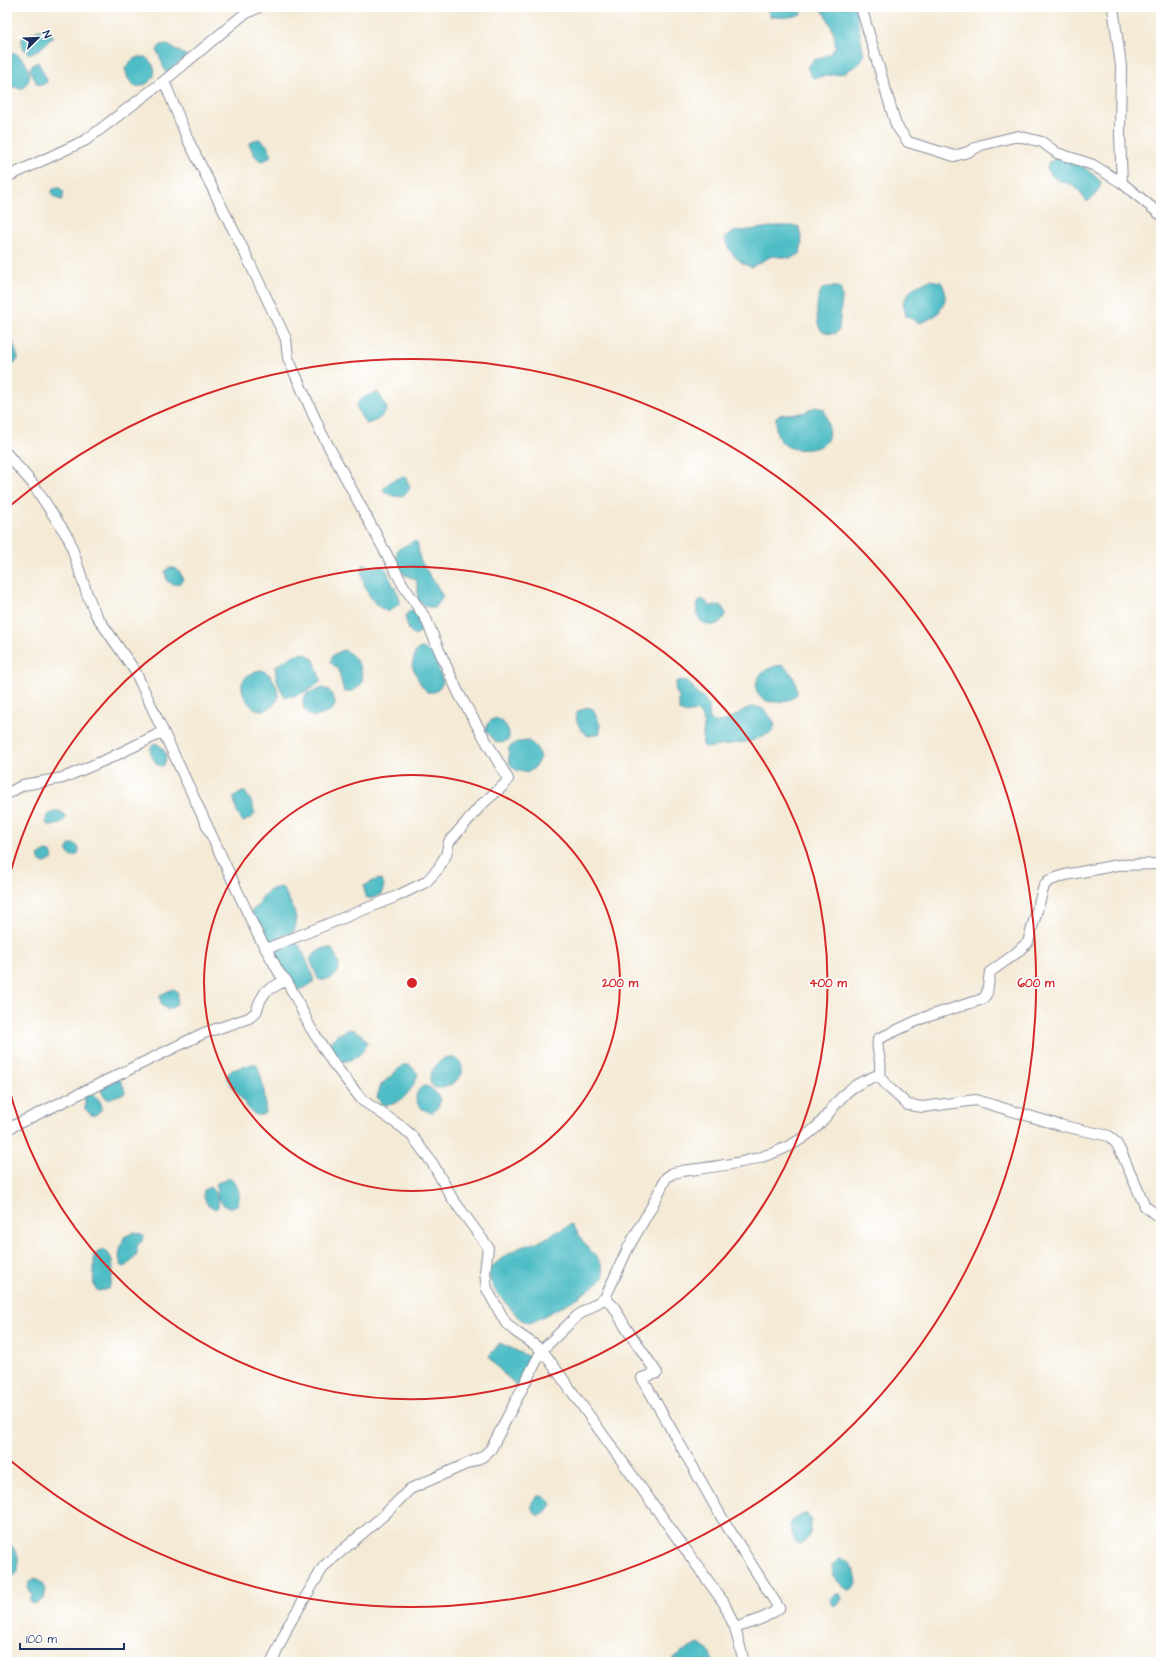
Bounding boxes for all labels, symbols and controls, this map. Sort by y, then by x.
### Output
north arrow [18,18,58,58]
text: N [38,28,55,40]
text: 200 m [601,975,639,992]
text: 400 m [809,975,847,992]
text: 600 m [1018,975,1055,992]
centre of rings [405,976,419,990]
scale bar [20,1625,124,1651]
text: 100 m [26,1631,57,1648]

